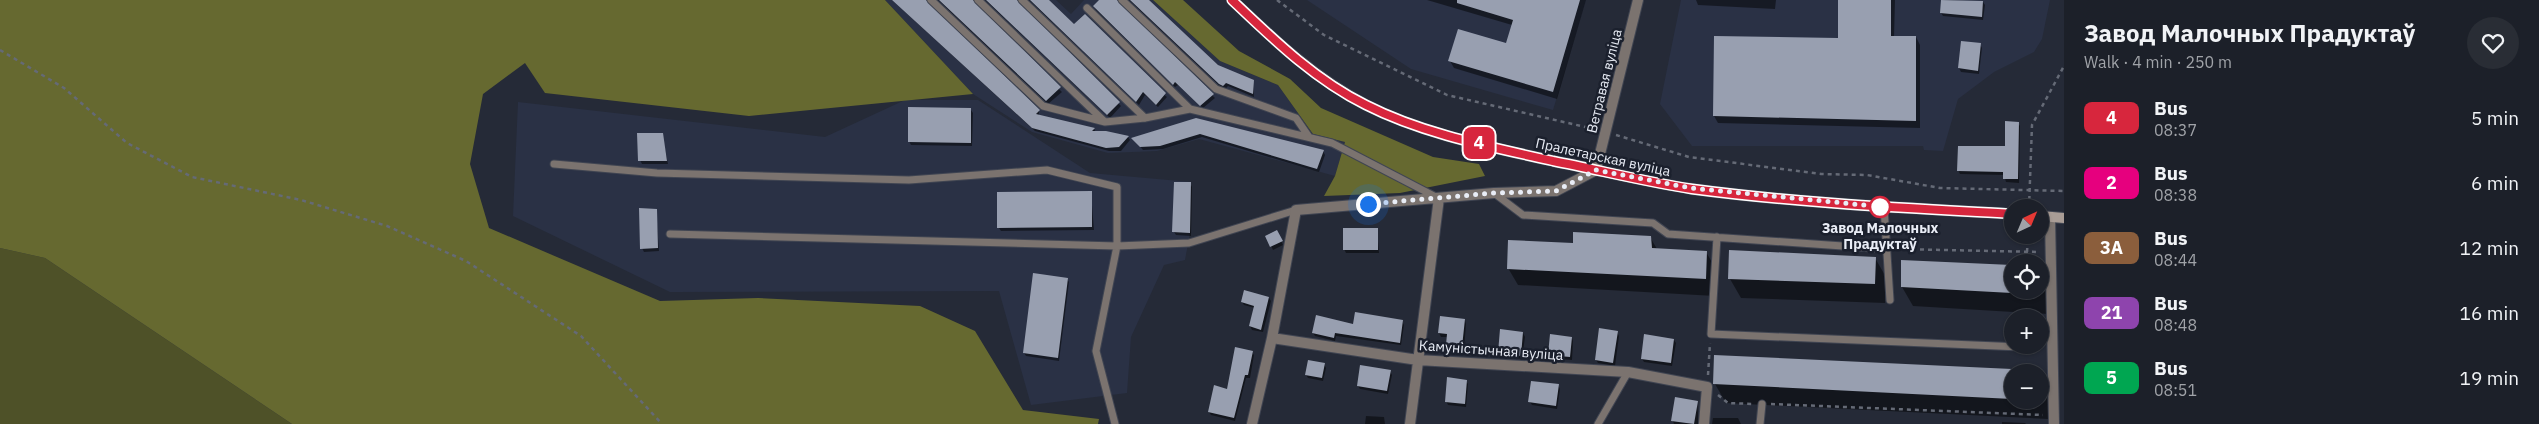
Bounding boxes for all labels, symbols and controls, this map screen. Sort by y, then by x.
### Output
text: Завод Малочных Прадуктаў [2084,17,2415,49]
button: heart [2467,17,2519,69]
street label: Ветравая вуліца [1582,27,1626,135]
text: Walk · 4 min · 250 m [2084,52,2232,72]
text: Bus [2154,96,2188,120]
text: 4 [2106,106,2117,129]
text: 5 min [2471,106,2519,130]
text: 08:37 [2154,120,2197,140]
line badge: 4 [1463,127,1495,159]
text: 4 [1474,131,1484,154]
street label: Пралетарская вуліца [1534,134,1673,180]
text: Bus [2154,161,2188,185]
text: 2 [2106,171,2117,194]
text: 6 min [2471,171,2519,195]
text: 08:38 [2154,185,2197,205]
your location [1356,192,1381,217]
marker: Завод Малочных Прадуктаў [1869,196,1891,218]
north arrow [2004,199,2049,244]
map controls [2004,199,2049,409]
place label: Завод Малочных Прадуктаў [1822,219,1938,253]
text: Bus [2154,226,2188,250]
text: 3А [2100,236,2123,259]
text: 12 min [2460,236,2519,260]
text: 08:44 [2154,250,2197,270]
button: locate [2004,254,2049,299]
text: Bus [2154,291,2188,315]
text: 21 [2101,301,2122,324]
text: 16 min [2460,301,2519,325]
button: + [2004,309,2049,354]
text: 08:48 [2154,315,2197,335]
street label: Камуністычная вуліца [1418,336,1564,364]
text: Bus [2154,356,2188,380]
button: − [2004,364,2049,409]
text: 5 [2106,366,2117,389]
text: 19 min [2460,366,2519,390]
text: 08:51 [2154,380,2197,400]

